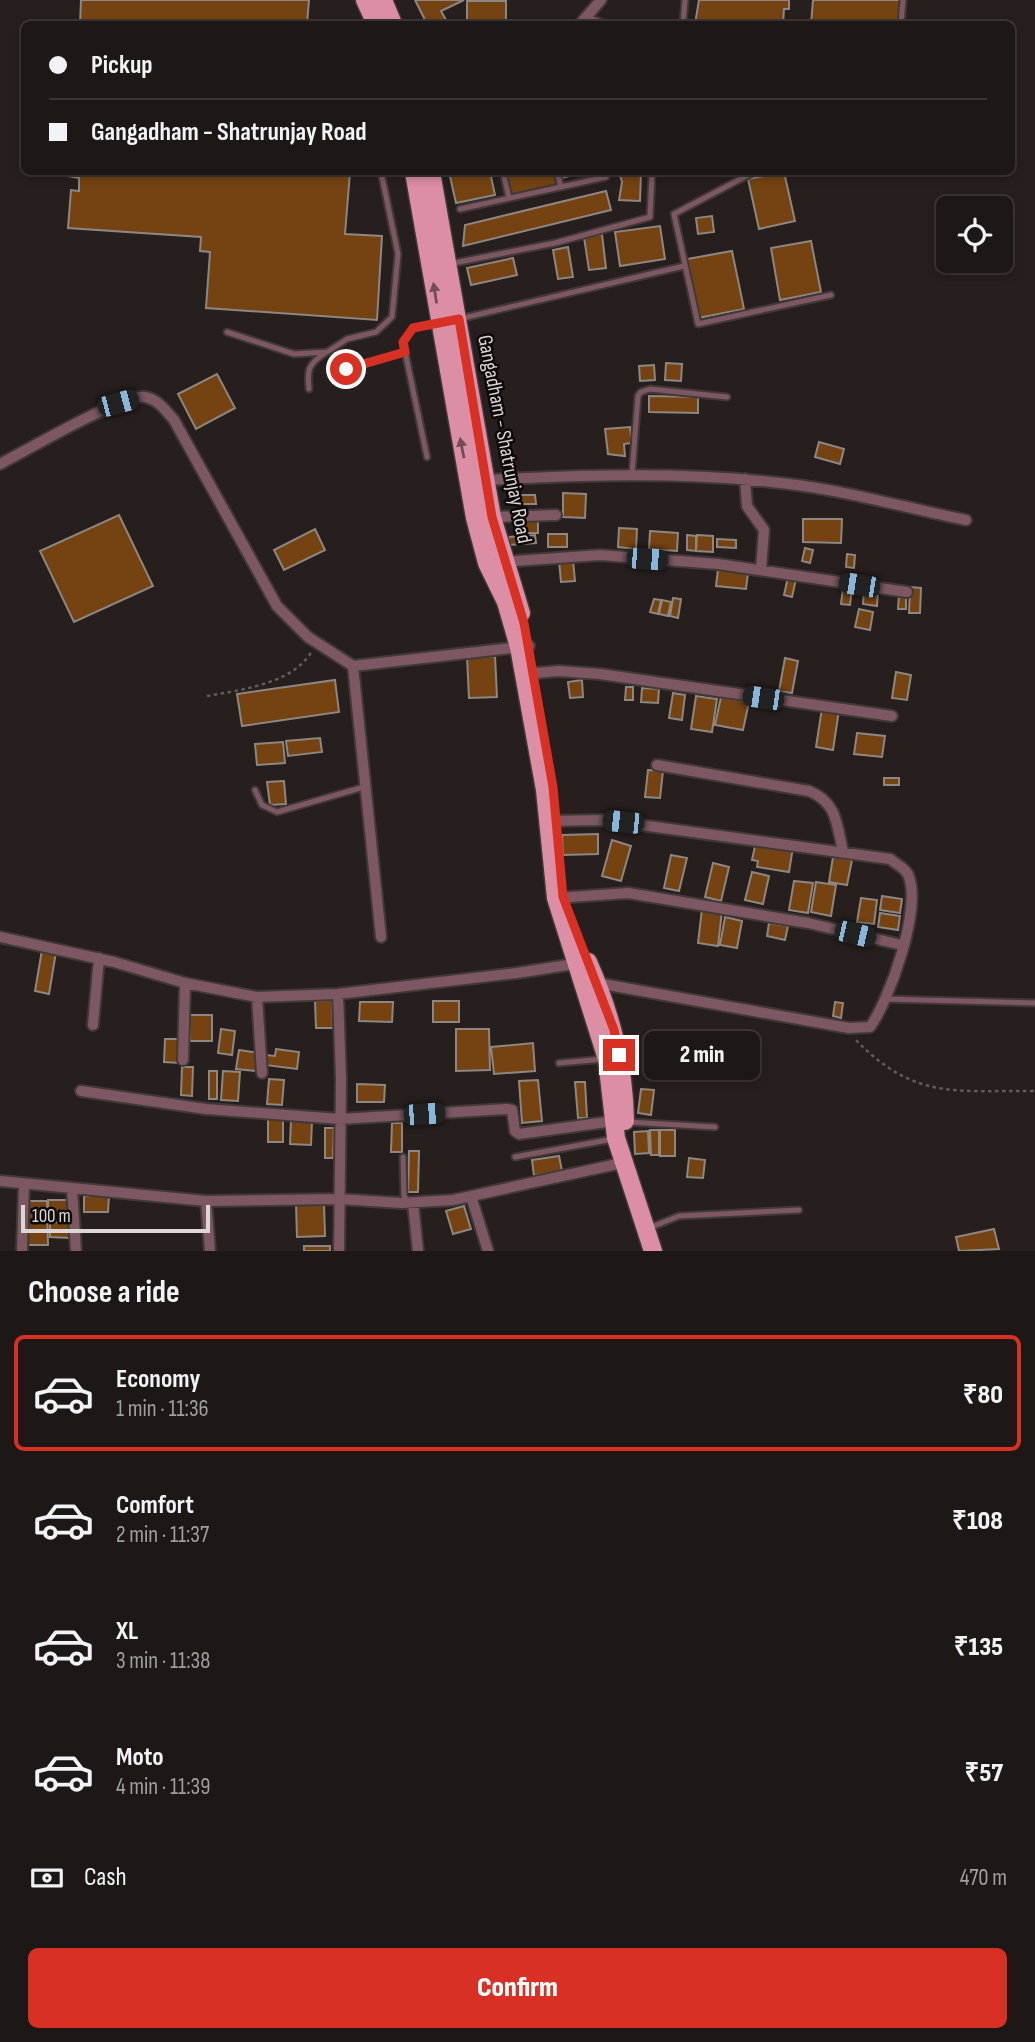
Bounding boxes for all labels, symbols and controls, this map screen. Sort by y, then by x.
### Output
text: Pickup [91,50,153,81]
text: Gangadham - Shatrunjay Road [91,117,367,148]
map controls [936,196,1013,273]
button: locate [936,196,1013,273]
one-way arrow [429,282,440,304]
street label: Gangadham - Shatrunjay Road [472,333,537,545]
route start [330,353,362,385]
car [95,387,142,419]
one-way arrow [456,437,467,459]
car [626,547,669,571]
car [837,571,882,599]
car [741,685,786,711]
car [602,809,645,835]
car [833,919,878,949]
callout: 2 min [644,1030,759,1080]
route end [603,1039,635,1071]
text: 2 min [680,1041,724,1069]
car [403,1102,446,1126]
scale bar [21,1202,210,1234]
text: 100 m [32,1205,71,1228]
text: Choose a ride [28,1273,180,1312]
icon: car [32,1362,95,1425]
text: Economy [116,1364,200,1395]
text: ₹80 [963,1380,1003,1411]
text: 1 min · 11:36 [116,1395,209,1423]
icon: car [32,1488,95,1551]
text: Comfort [116,1490,194,1521]
text: ₹108 [952,1506,1003,1537]
text: 2 min · 11:37 [116,1521,209,1549]
icon: car [32,1614,95,1677]
text: XL [116,1616,138,1647]
text: ₹135 [954,1632,1003,1663]
text: 3 min · 11:38 [116,1647,210,1675]
icon: car [32,1740,95,1803]
text: Moto [116,1742,164,1773]
text: ₹57 [965,1758,1003,1789]
text: 4 min · 11:39 [116,1773,210,1801]
icon: cash [28,1859,66,1897]
text: Cash [84,1862,127,1893]
text: 470 m [960,1864,1007,1892]
button: Confirm [28,1948,1007,2028]

